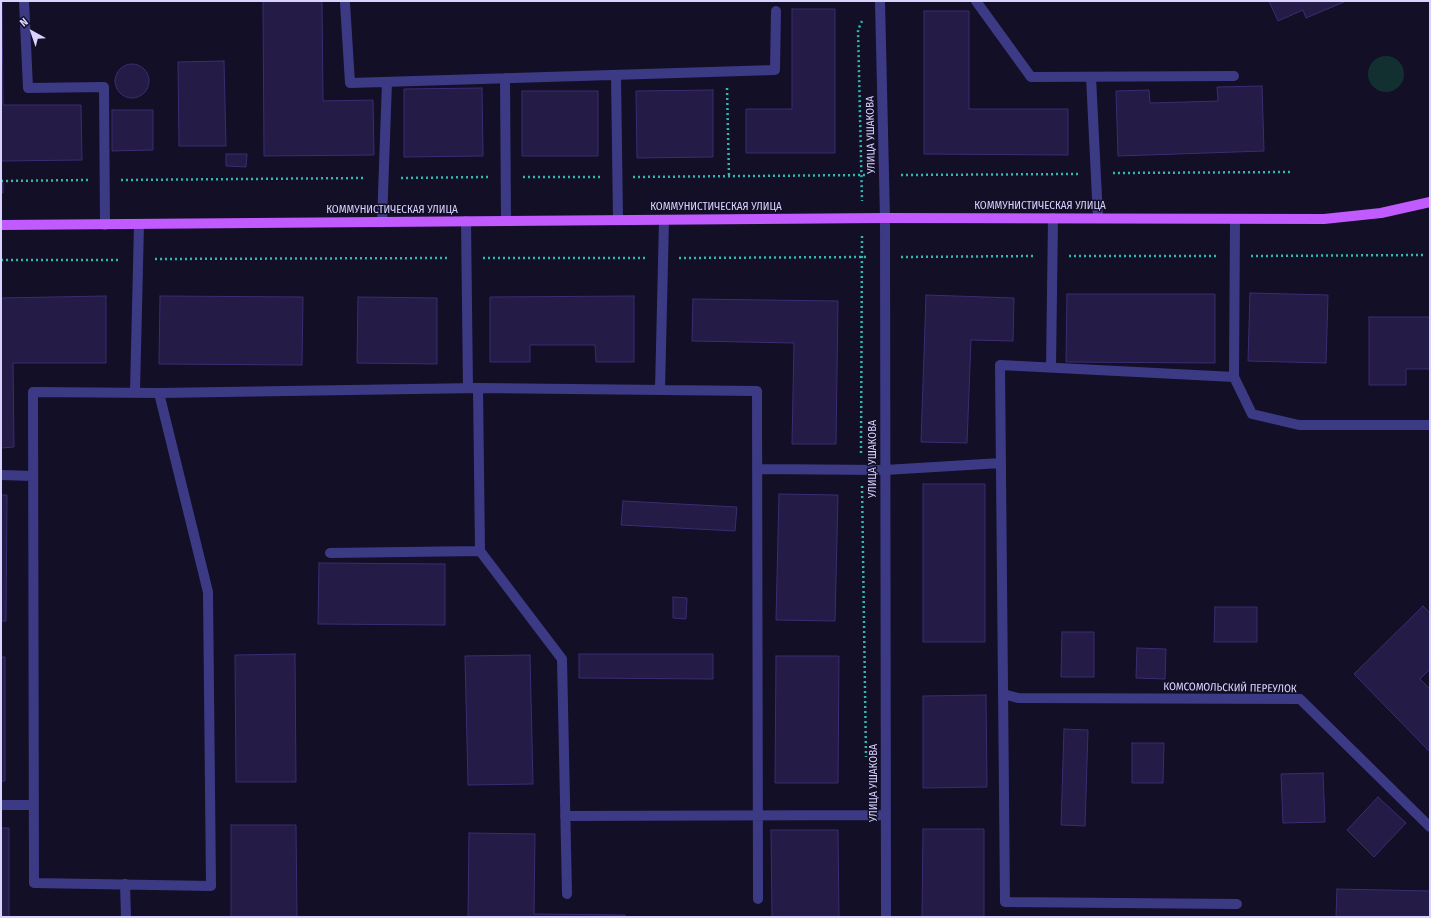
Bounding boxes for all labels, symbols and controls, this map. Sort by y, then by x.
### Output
north arrow [12,12,52,52]
text: N [17,15,31,30]
street label: УЛИЦА УШАКОВА [864,96,878,174]
street label: КОММУНИСТИЧЕСКАЯ УЛИЦА [974,199,1106,213]
street label: КОММУНИСТИЧЕСКАЯ УЛИЦА [650,200,782,214]
street label: КОММУНИСТИЧЕСКАЯ УЛИЦА [326,203,458,217]
street label: УЛИЦА УШАКОВА [866,420,880,498]
street label: КОМСОМОЛЬСКИЙ ПЕРЕУЛОК [1163,680,1297,696]
street label: УЛИЦА УШАКОВА [867,744,881,822]

